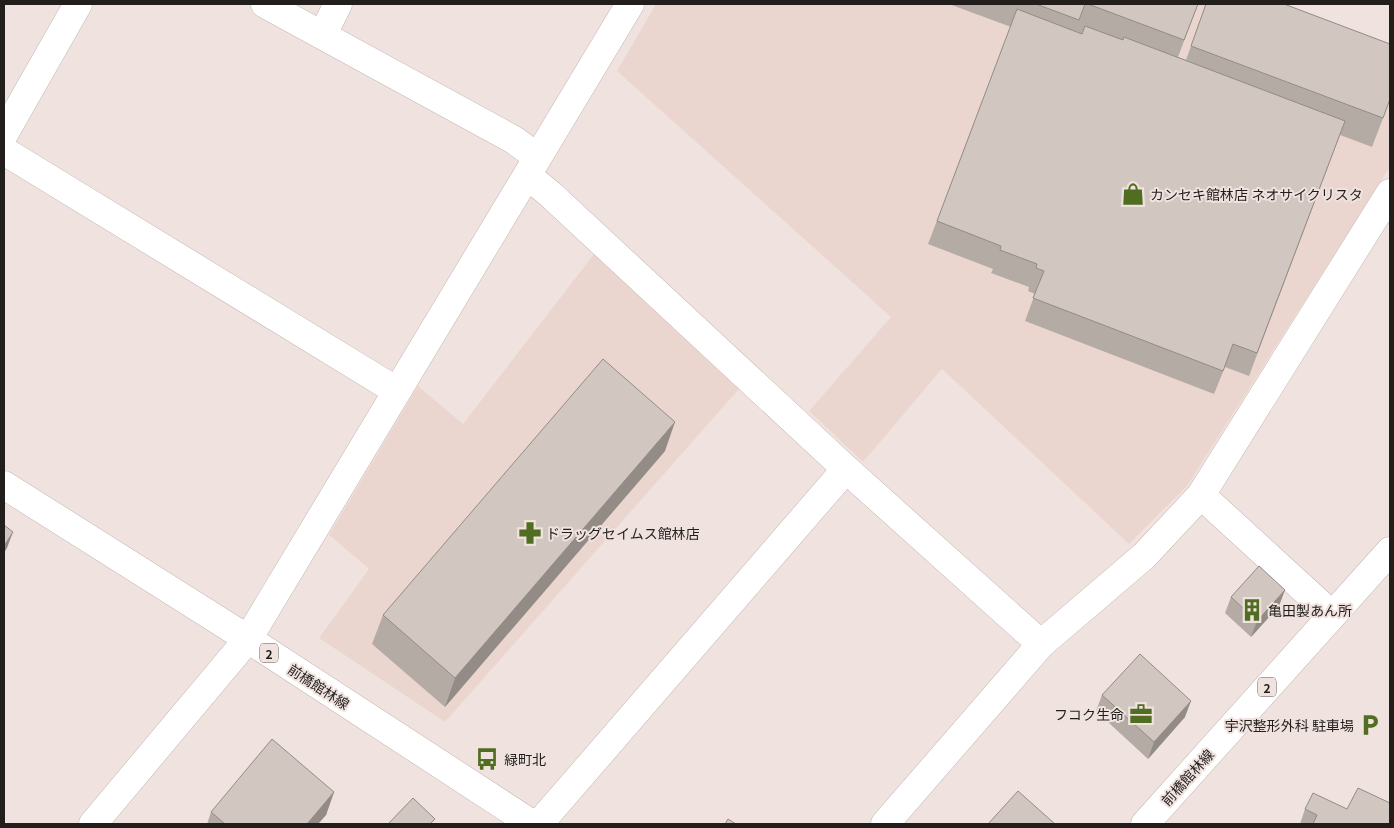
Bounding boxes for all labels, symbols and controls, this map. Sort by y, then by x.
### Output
shop icon: カンセキ館林店 ネオサイクリスタ [1120,181,1146,207]
place label: カンセキ館林店 ネオサイクリスタ [1150,184,1363,204]
pharmacy icon: ドラッグセイムス館林店 [517,520,543,546]
place label: ドラッグセイムス館林店 [546,523,700,543]
building icon: 亀田製あん所 [1239,597,1265,623]
place label: 亀田製あん所 [1268,600,1352,620]
road number: 2 [260,644,278,662]
street label: 前橋館林線 [284,659,354,713]
road number: 2 [1258,678,1276,696]
office icon: フコク生命 [1128,701,1154,727]
place label: フコク生命 [1054,704,1124,724]
parking icon: 宇沢整形外科 駐車場 [1357,712,1383,738]
place label: 宇沢整形外科 駐車場 [1225,715,1354,735]
street label: 前橋館林線 [1156,744,1218,810]
bus stop icon: 緑町北 [474,746,500,772]
place label: 緑町北 [504,749,546,769]

